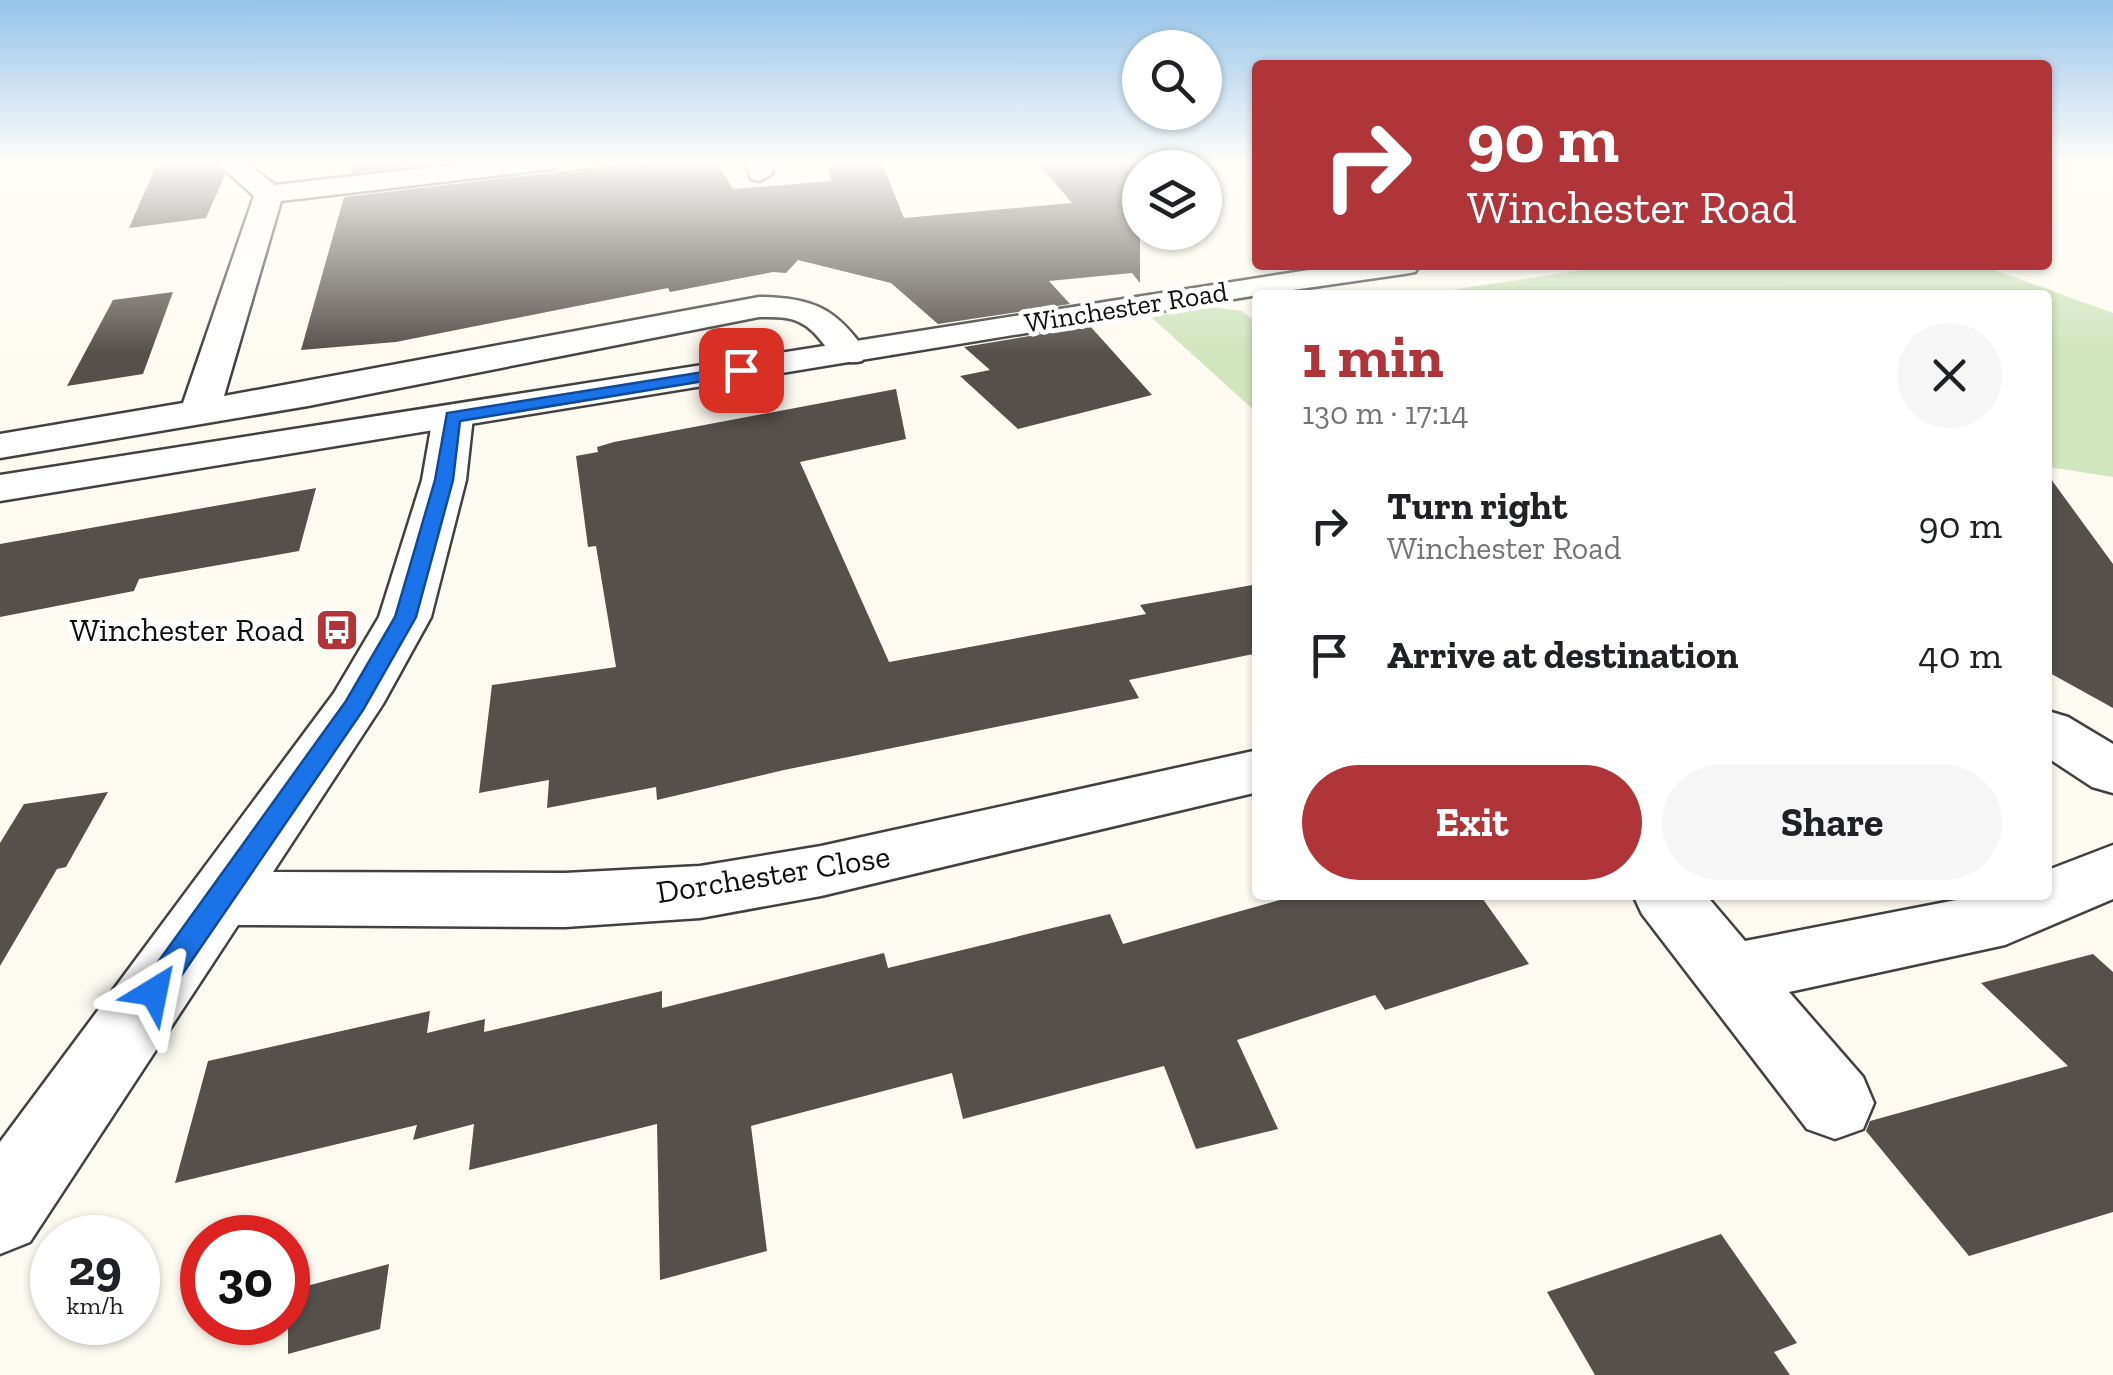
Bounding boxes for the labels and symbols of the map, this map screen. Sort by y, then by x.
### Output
street label: Winchester Road [1022,275,1230,339]
pin [699,328,784,413]
bus stop icon: Winchester Road [314,607,360,653]
place label: Winchester Road [70,611,304,649]
street label: Dorchester Close [654,837,892,911]
position arrow [102,940,206,1044]
speed limit sign: 30 [180,1215,310,1345]

